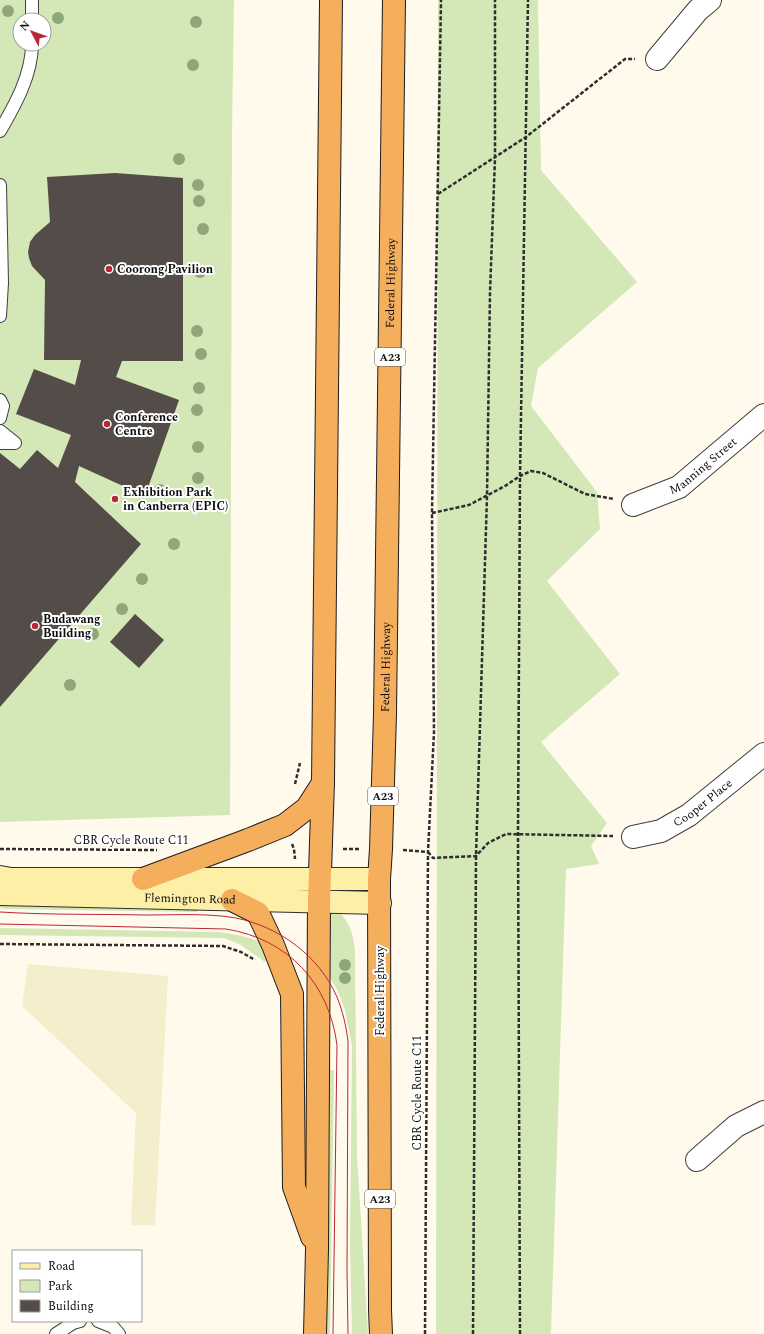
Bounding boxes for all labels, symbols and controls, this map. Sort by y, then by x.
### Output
north arrow [12,12,52,52]
text: N [15,17,34,35]
street label: Federal Highway [381,237,401,328]
place label: Coorong Pavilion [117,260,214,279]
marker: Coorong Pavilion [104,264,114,274]
road number: A23 [375,348,405,366]
place label: Conference Centre [115,408,178,441]
marker: Conference Centre [102,419,112,429]
street label: Manning Street [666,433,741,500]
place label: Exhibition Park in Canberra (EPIC) [123,483,228,516]
marker: Exhibition Park in Canberra (EPIC) [110,494,120,504]
place label: Budawang Building [43,610,101,643]
marker: Budawang Building [30,621,40,631]
street label: Federal Highway [376,621,396,712]
street label: Cooper Place [670,774,737,832]
road number: A23 [368,787,398,805]
street label: CBR Cycle Route C11 [73,831,189,850]
street label: Flemington Road [144,888,236,910]
street label: Federal Highway [371,945,390,1036]
street label: CBR Cycle Route C11 [408,1035,427,1151]
road number: A23 [365,1190,395,1208]
legend [12,1250,142,1322]
text: Road [48,1257,75,1276]
text: Park [48,1277,73,1296]
text: Building [48,1297,94,1316]

